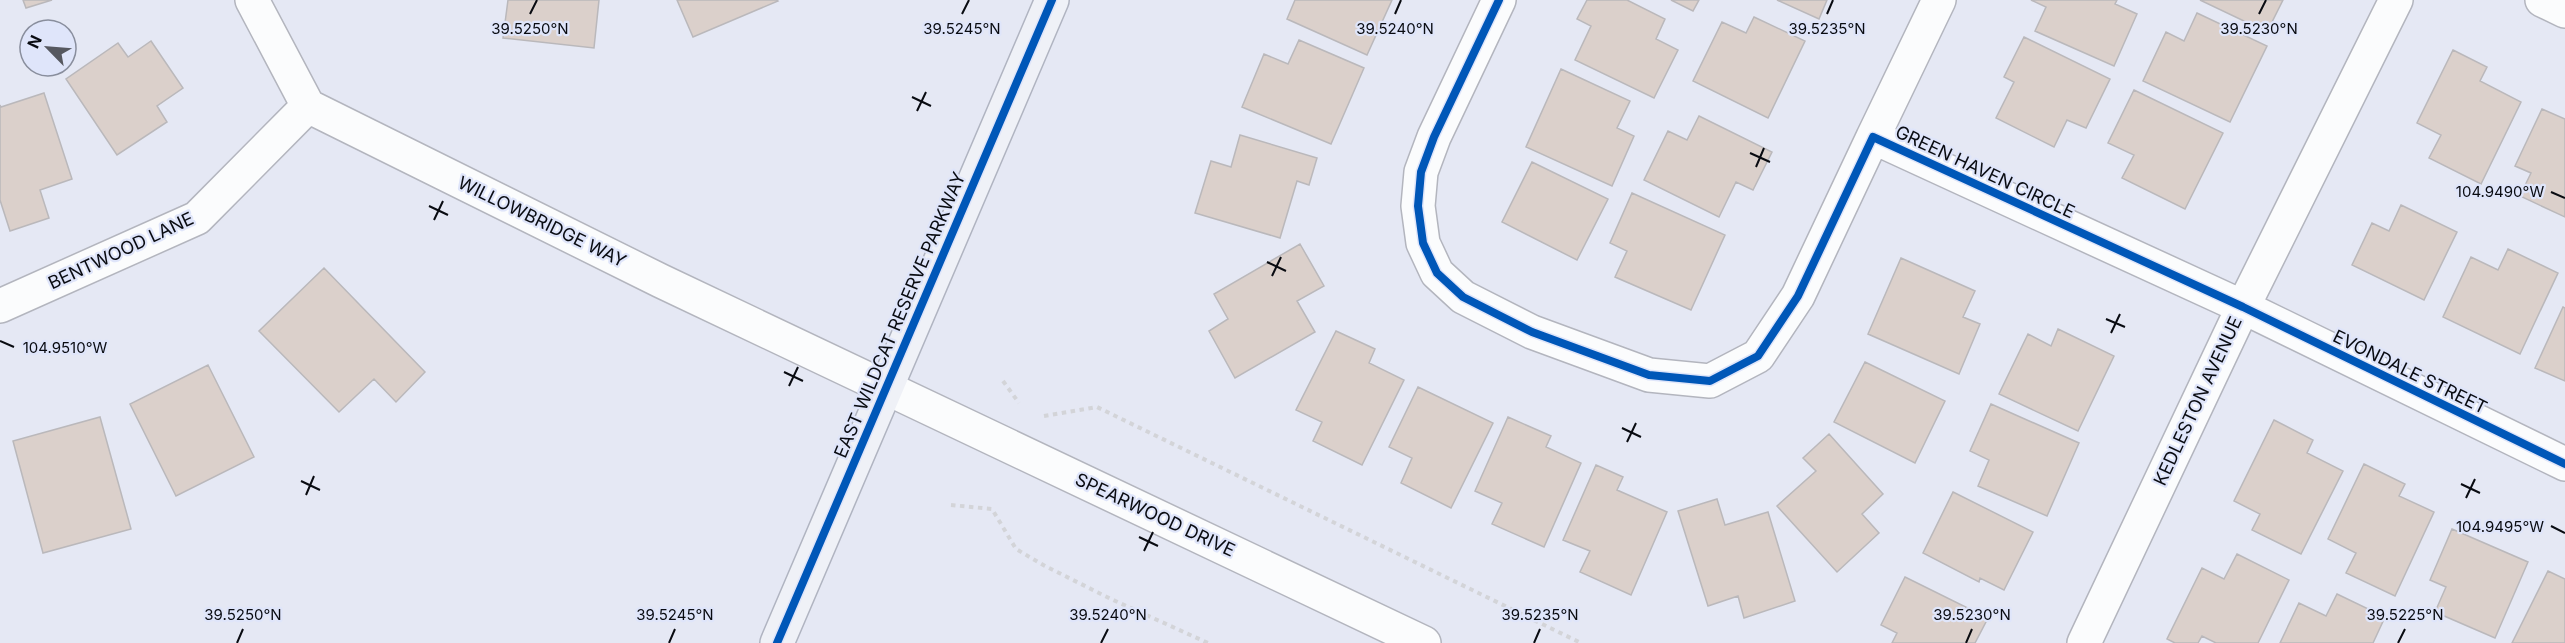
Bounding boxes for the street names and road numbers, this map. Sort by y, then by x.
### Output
street label: GREEN HAVEN CIRCLE [1892,121,2078,222]
street label: EAST WILDCAT RESERVE PARKWAY [830,169,969,461]
street label: WILLOWBRIDGE WAY [455,172,630,271]
street label: BENTWOOD LANE [45,208,197,293]
street label: KEDLESTON AVENUE [2149,313,2246,489]
street label: EVONDALE STREET [2330,325,2491,418]
street label: SPEARWOOD DRIVE [1072,468,1238,561]

